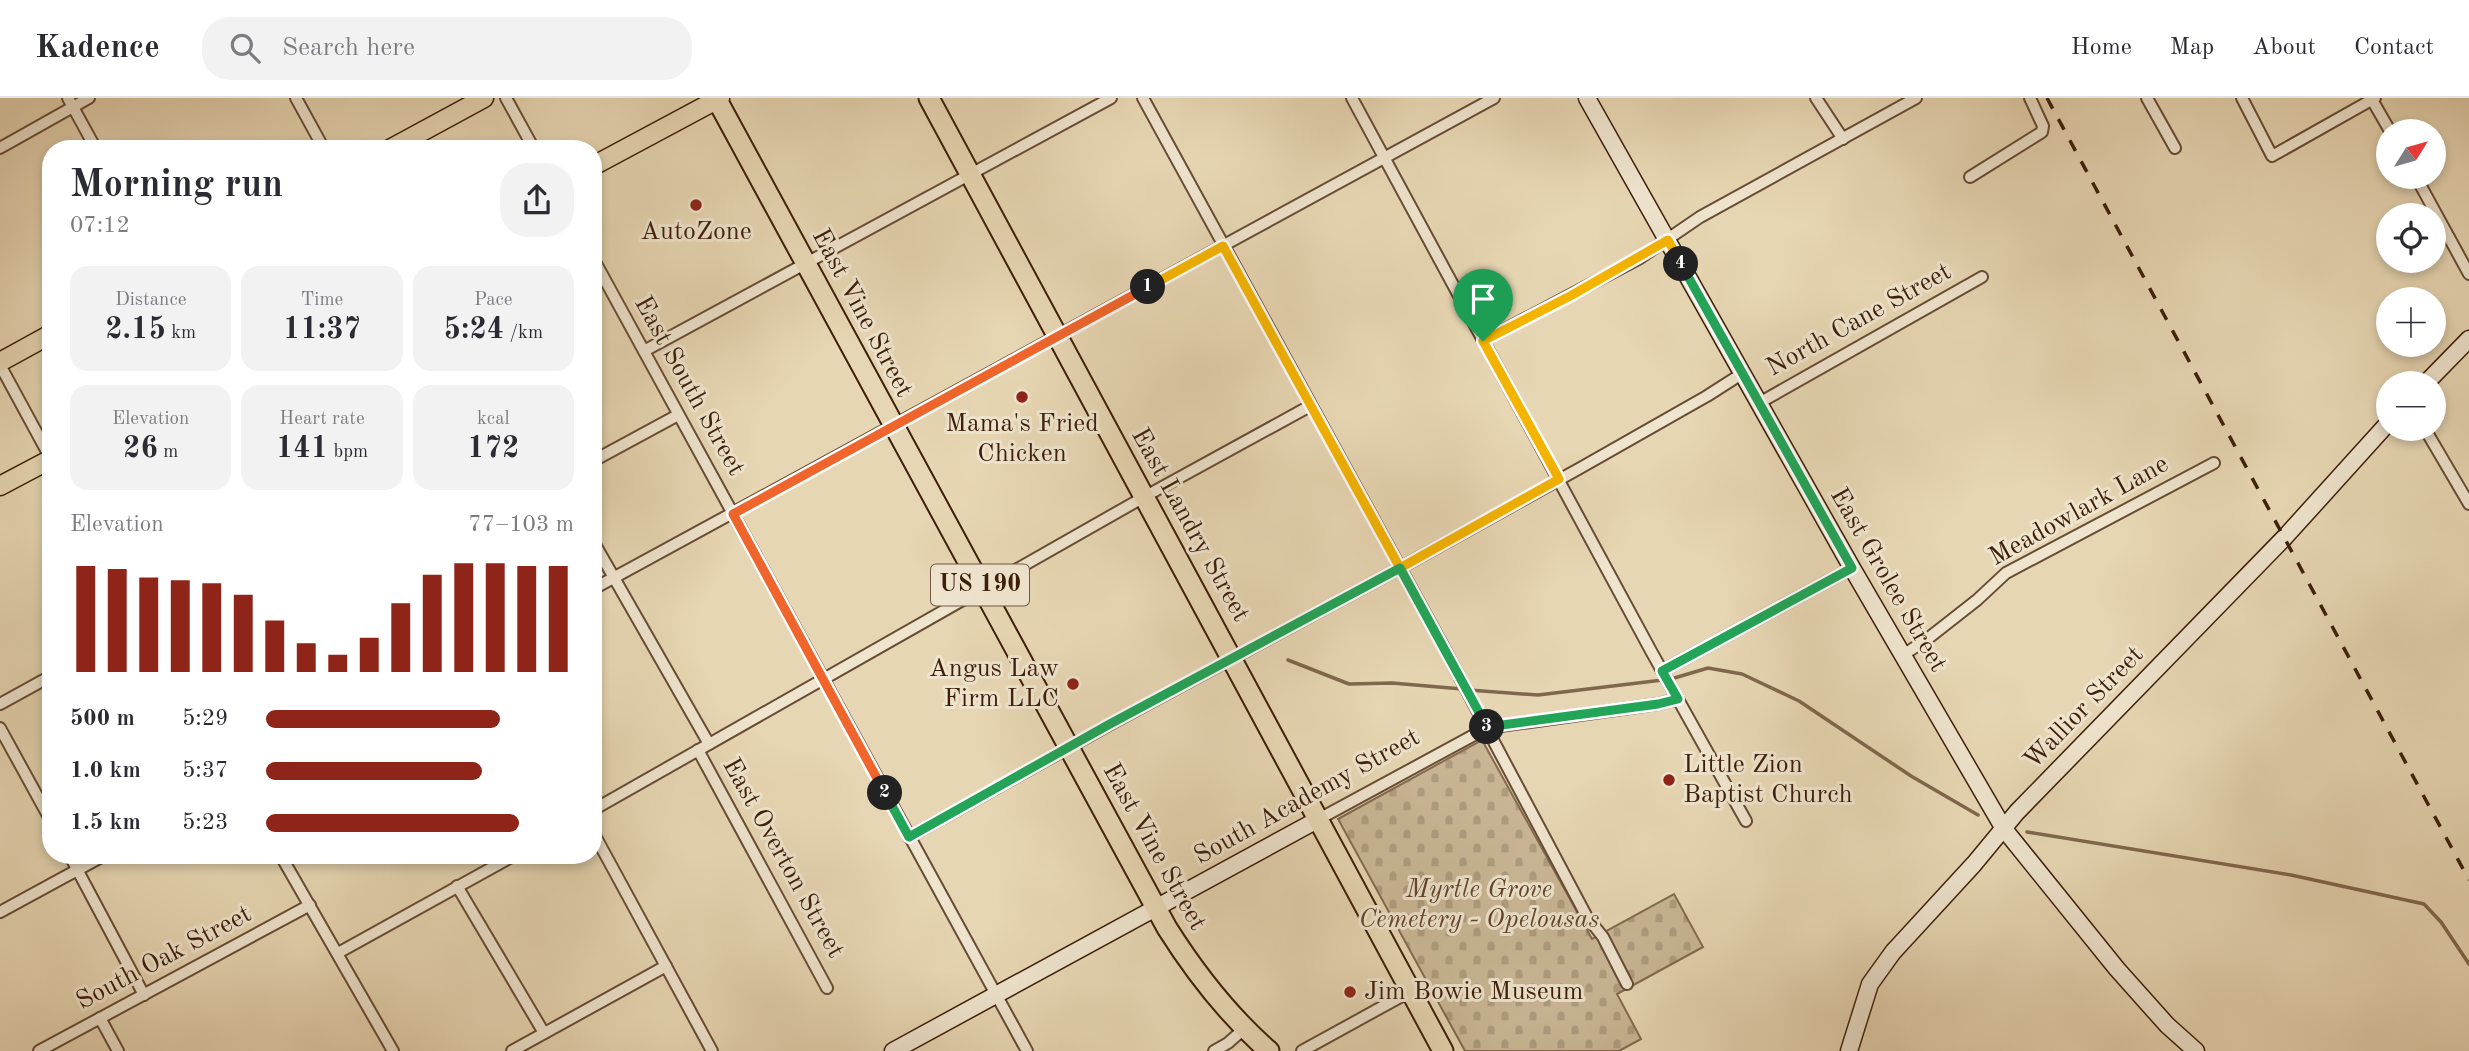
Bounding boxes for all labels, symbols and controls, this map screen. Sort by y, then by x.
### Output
search box [202,17,692,80]
icon: search [226,29,264,67]
text: Kadence [35,32,160,65]
text: Search here [282,35,415,61]
text: Home [2071,36,2132,60]
text: Map [2170,36,2214,60]
text: About [2252,36,2316,60]
text: Contact [2354,36,2434,60]
north arrow [2376,119,2446,189]
map controls [2376,119,2446,441]
button: share [500,163,574,237]
text: Morning run [70,167,283,205]
marker: AutoZone [688,197,704,213]
button: locate [2376,203,2446,273]
text: 07:12 [70,214,130,237]
place label: AutoZone [640,219,752,245]
street label: East Vine Street [807,225,917,401]
pin: 4 [1664,246,1698,282]
text: 4 [1675,254,1686,273]
street label: North Cane Street [1762,259,1956,381]
pin [1453,269,1513,341]
pin: 1 [1130,270,1166,304]
text: 1 [1142,277,1153,296]
icon: arrive [1464,280,1502,318]
button: + [2376,287,2446,357]
text: Distance [115,291,186,310]
text: Time [301,291,343,310]
text: Pace [474,291,513,310]
street label: East South Street [629,292,749,480]
text: 2.15 [105,315,166,345]
text: 11:37 [283,315,361,345]
text: 5:24 [444,315,504,345]
text: km [166,324,196,343]
text: /km [504,324,543,343]
button: − [2376,371,2446,441]
marker: Mama's Fried Chicken [1014,389,1030,405]
text: Elevation [112,410,189,429]
text: Heart rate [279,410,365,429]
text: kcal [477,410,510,429]
place label: Mama's Fried Chicken [945,411,1099,467]
street label: East Landry Street [1126,424,1254,626]
text: 26 [123,434,158,464]
text: 141 [276,434,328,464]
text: 172 [467,434,519,464]
text: m [158,443,178,462]
text: bpm [328,443,368,462]
street label: Meadowlark Lane [1985,451,2173,571]
street label: East Grolee Street [1825,483,1951,677]
text: Elevation [70,513,164,536]
text: 77–103 m [468,513,574,536]
road number: US 190 [931,564,1029,606]
street label: Wallior Street [2019,642,2149,774]
place label: Angus Law Firm LLC [929,656,1059,712]
marker: Angus Law Firm LLC [1065,676,1081,692]
text: 500 m [70,707,135,730]
text: 5:29 [182,707,228,730]
pin: 3 [1470,710,1504,744]
text: 3 [1481,717,1492,736]
street label: South Academy Street [1190,724,1424,870]
place label: Little Zion Baptist Church [1683,752,1853,808]
street label: East Overton Street [717,754,849,962]
text: 1.0 km [70,759,141,782]
text: 5:37 [182,759,228,782]
street label: East Vine Street [1097,759,1211,935]
marker: Little Zion Baptist Church [1661,772,1677,788]
pin: 2 [868,776,903,810]
text: 2 [879,783,890,802]
text: 1.5 km [70,811,141,834]
text: 5:23 [182,811,228,834]
park label: Myrtle Grove Cemetery - Opelousas [1359,877,1599,933]
street label: South Oak Street [72,901,256,1015]
place label: Jim Bowie Museum [1364,979,1583,1005]
marker: Jim Bowie Museum [1342,984,1358,1000]

